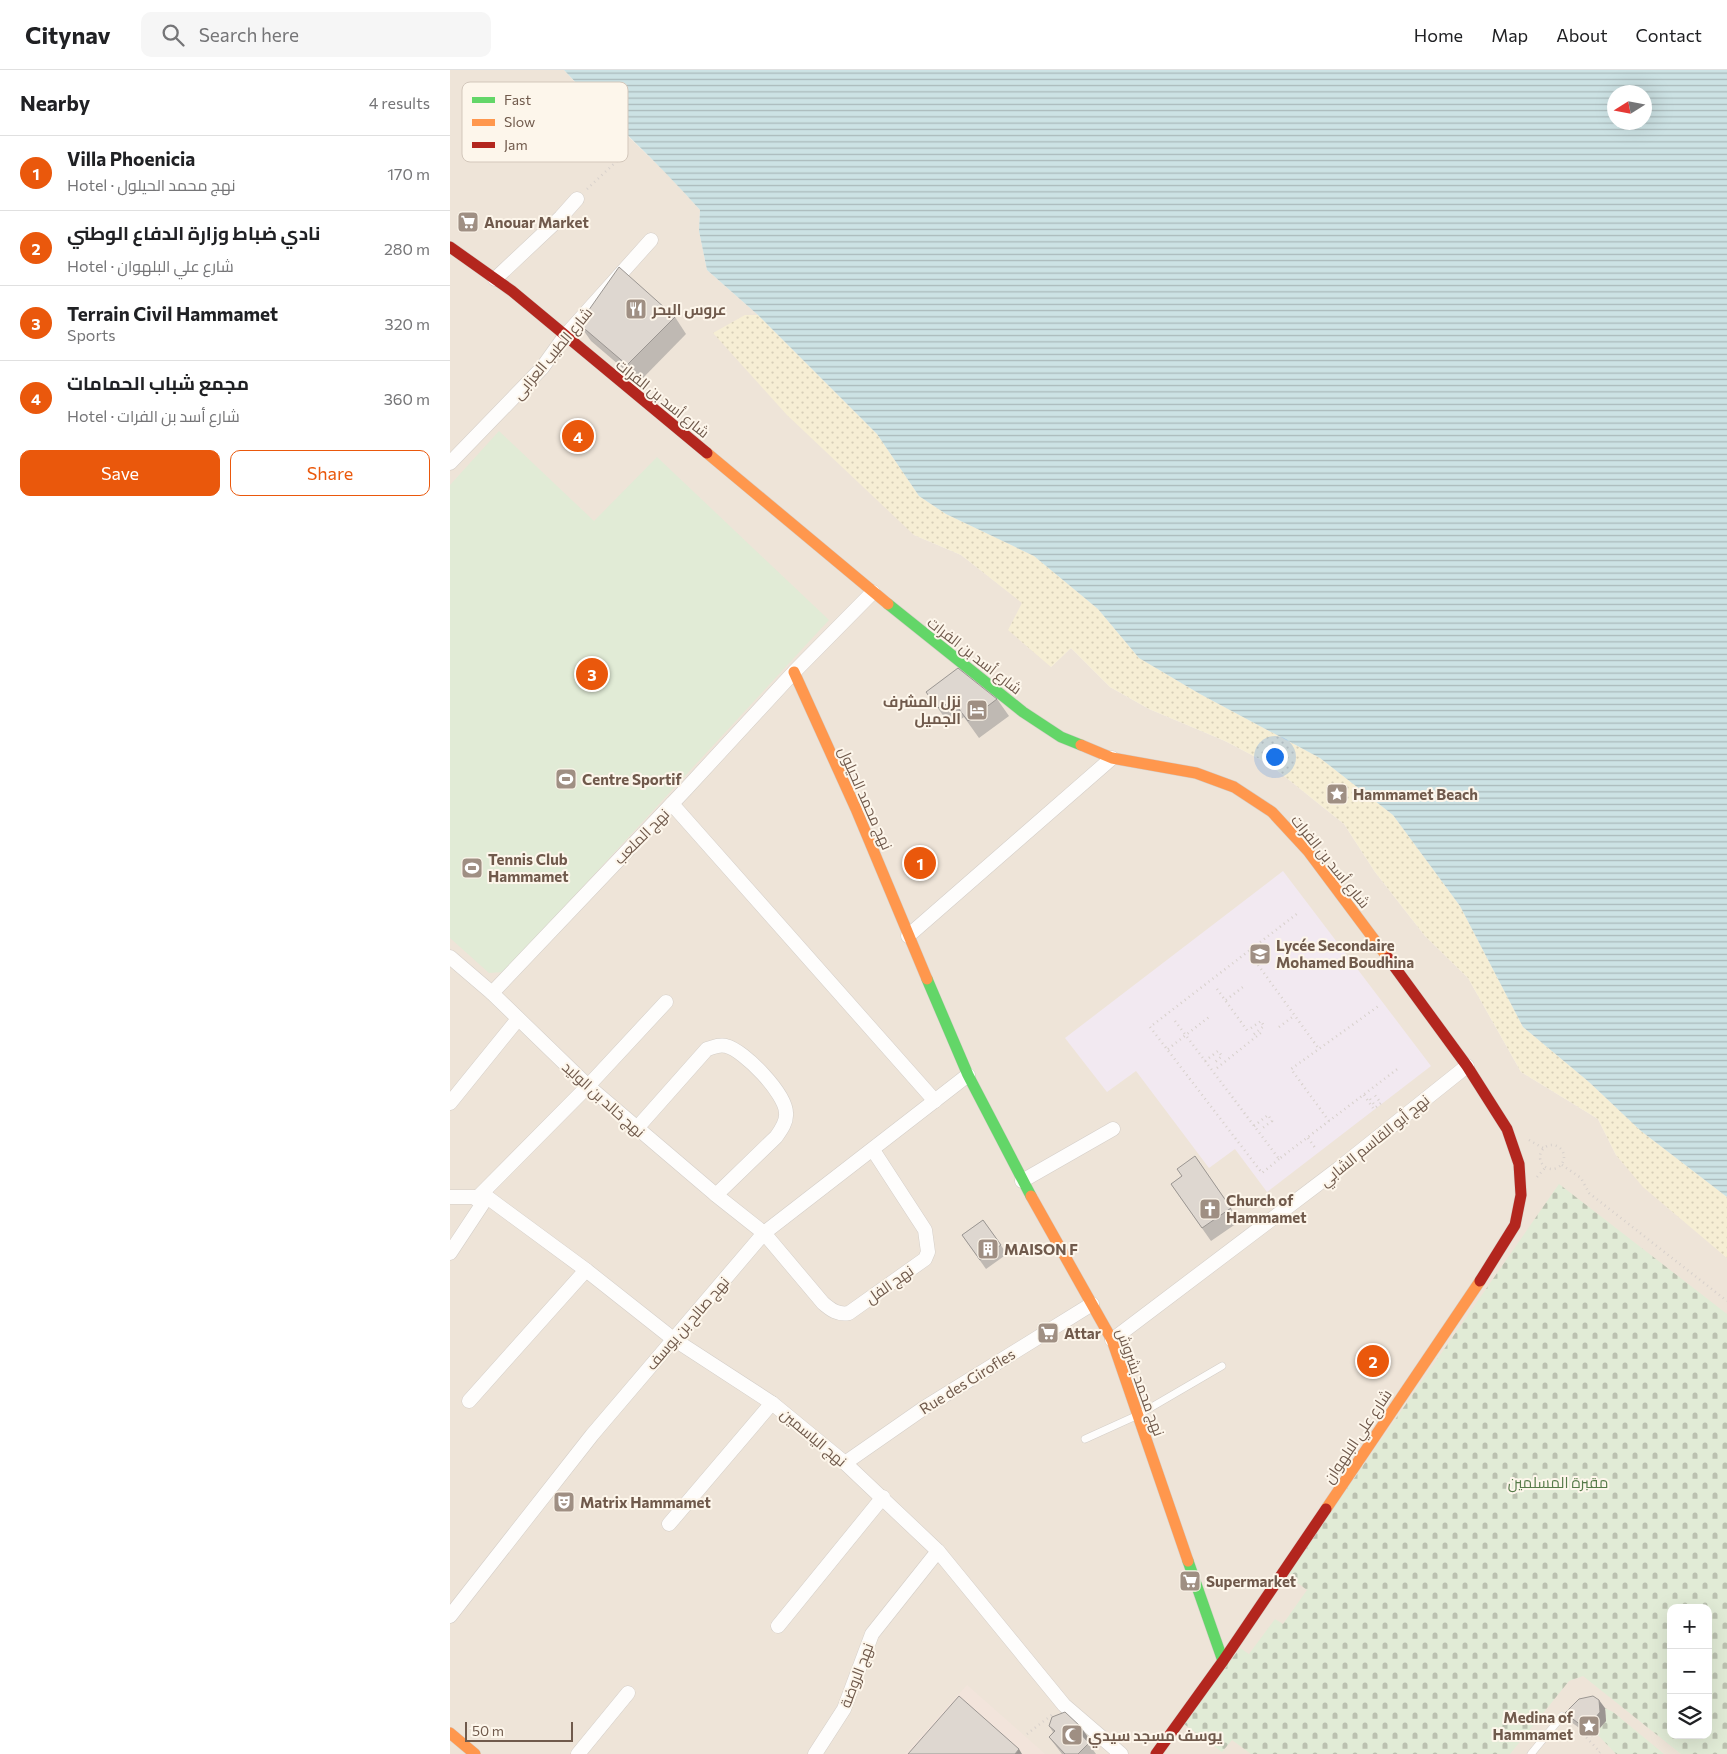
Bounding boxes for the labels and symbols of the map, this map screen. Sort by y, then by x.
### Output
legend [462,82,628,162]
north arrow [1607,85,1652,130]
text: Fast [504,91,531,108]
text: Slow [504,113,535,130]
text: Jam [504,136,528,153]
supermarket icon: Anouar Market [456,210,480,234]
place label: Anouar Market [484,213,589,231]
restaurant icon: عروس البحر [624,297,648,321]
place label: عروس البحر [651,300,726,319]
street label: شارع الطيب العزابى [508,303,598,405]
street label: شارع أسد بن الفرات [611,355,713,443]
pin: 4 [562,417,594,455]
street label: شارع أسد بن الفرات [922,613,1026,700]
pin: 3 [576,655,608,693]
place label: نزل المشرف الجميل [883,692,961,728]
hotel icon: نزل المشرف الجميل [965,698,989,722]
street label: نهج محمد الحيلول [833,744,897,853]
your location [1262,744,1288,770]
sports icon: Centre Sportif [554,767,578,791]
place label: Centre Sportif [582,770,682,788]
place icon: Hammamet Beach [1325,782,1349,806]
place label: Hammamet Beach [1353,785,1478,803]
street label: نهج الملعب [610,805,675,870]
street label: شارع أسد بن الفرات [1286,811,1374,913]
pin: 1 [904,844,936,882]
place label: Tennis Club Hammamet [488,850,569,885]
sports icon: Tennis Club Hammamet [460,856,484,880]
place label: Lycée Secondaire Mohamed Boudhina [1276,936,1414,971]
school or university icon: Lycée Secondaire Mohamed Boudhina [1248,942,1272,966]
street label: نهج خالد بن الوليد [557,1057,649,1143]
street label: نهج أبو القاسم الشابي [1316,1090,1435,1193]
place label: Church of Hammamet [1226,1191,1307,1226]
church icon: Church of Hammamet [1198,1197,1222,1221]
building icon: MAISON F [976,1237,1000,1261]
place label: MAISON F [1004,1240,1078,1258]
street label: نهج الفل [862,1261,918,1309]
street label: نهج صالح بن يوسف [642,1273,735,1375]
supermarket icon: Attar [1036,1321,1060,1345]
place label: Attar [1064,1324,1101,1342]
street label: نهج محمد بشروش [1110,1326,1169,1439]
pin: 2 [1357,1342,1389,1380]
street label: Rue des Girofles [916,1344,1018,1418]
street label: شارع علي البلهوان [1319,1386,1398,1489]
street label: نهج الياسمين [775,1404,851,1472]
park label: مقبرة المسلمين [1508,1473,1608,1493]
theatre icon: Matrix Hammamet [552,1490,576,1514]
place label: Matrix Hammamet [580,1493,711,1511]
supermarket icon: Supermarket [1178,1569,1202,1593]
place label: Supermarket [1206,1572,1296,1590]
street label: نهج الروضة [835,1640,879,1711]
place label: Medina of Hammamet [1493,1708,1574,1743]
place icon: Medina of Hammamet [1577,1714,1601,1738]
scale bar [465,1719,572,1742]
mosque icon: يوسف مسجد سيدي [1060,1723,1084,1747]
place label: يوسف مسجد سيدي [1088,1726,1223,1748]

